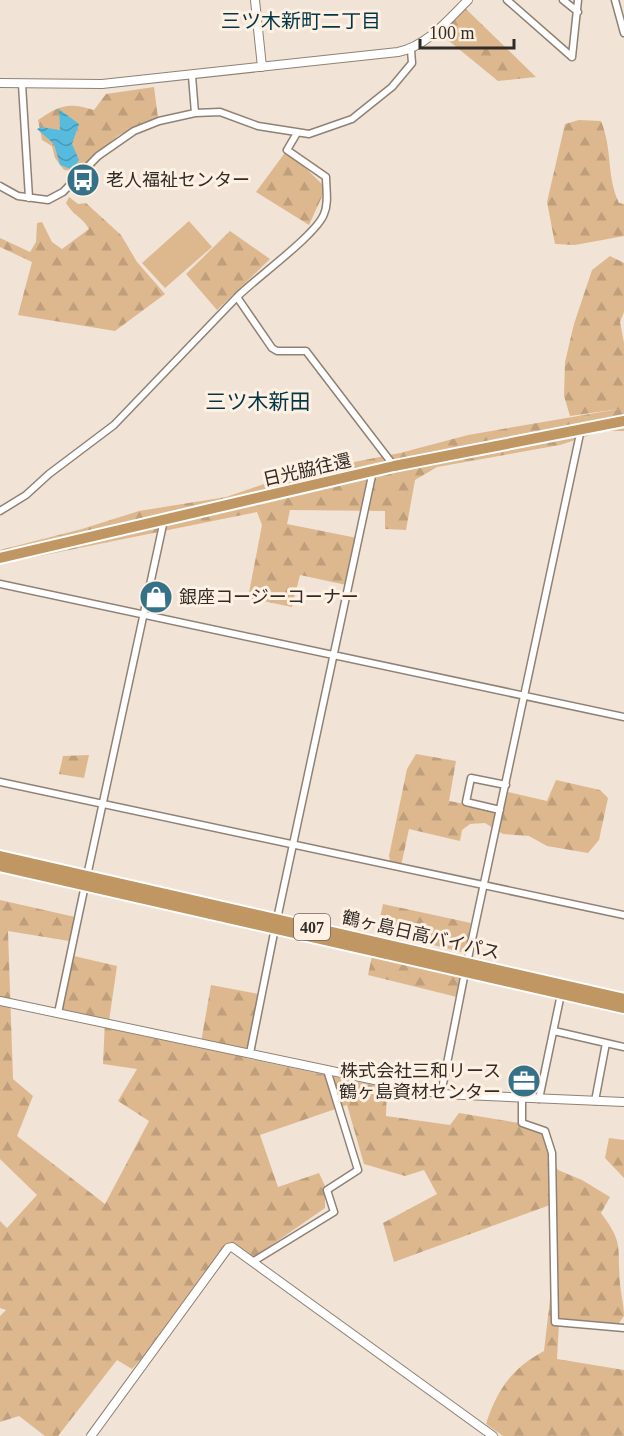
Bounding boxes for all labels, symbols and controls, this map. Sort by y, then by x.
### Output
district label: 三ツ木新町二丁目 [221,10,381,32]
scale bar [420,12,514,50]
text: 100 m [429,23,475,43]
bus stop icon: 老人福祉センター [65,162,101,198]
place label: 老人福祉センター [106,170,250,190]
district label: 三ツ木新田 [206,390,311,414]
street label: 日光脇往還 [261,450,353,490]
shop icon: 銀座コージーコーナー [138,579,174,615]
place label: 銀座コージーコーナー [179,587,359,607]
street label: 鶴ヶ島日高バイパス [340,907,502,963]
road number: 407 [294,914,330,940]
place label: 株式会社三和リース 鶴ヶ島資材センター [339,1061,501,1102]
office icon: 株式会社三和リース 鶴ヶ島資材センター [506,1063,542,1099]

